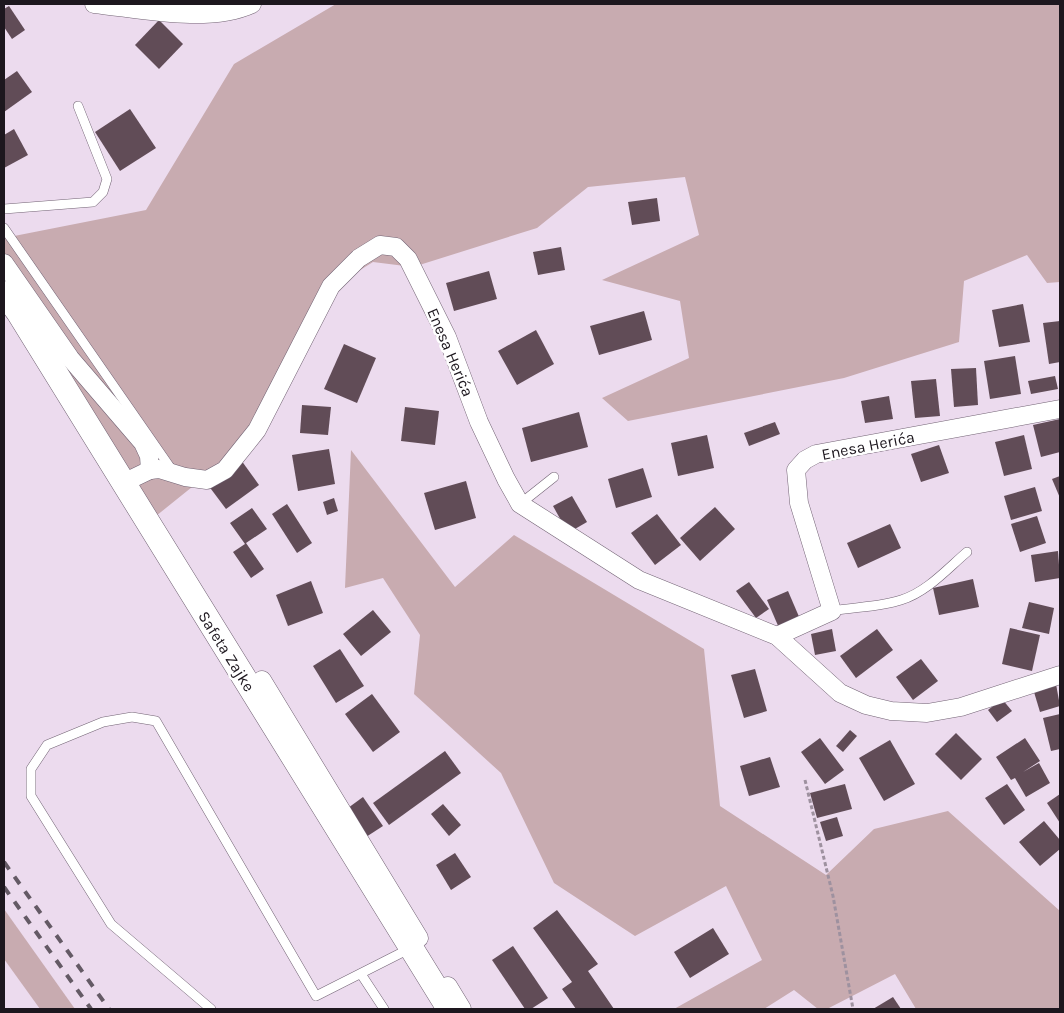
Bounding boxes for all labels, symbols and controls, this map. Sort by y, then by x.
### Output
street label: Enesa Herića [423,305,478,399]
street label: Enesa Herića [820,427,916,464]
street label: Safeta Zajke [194,608,259,695]

